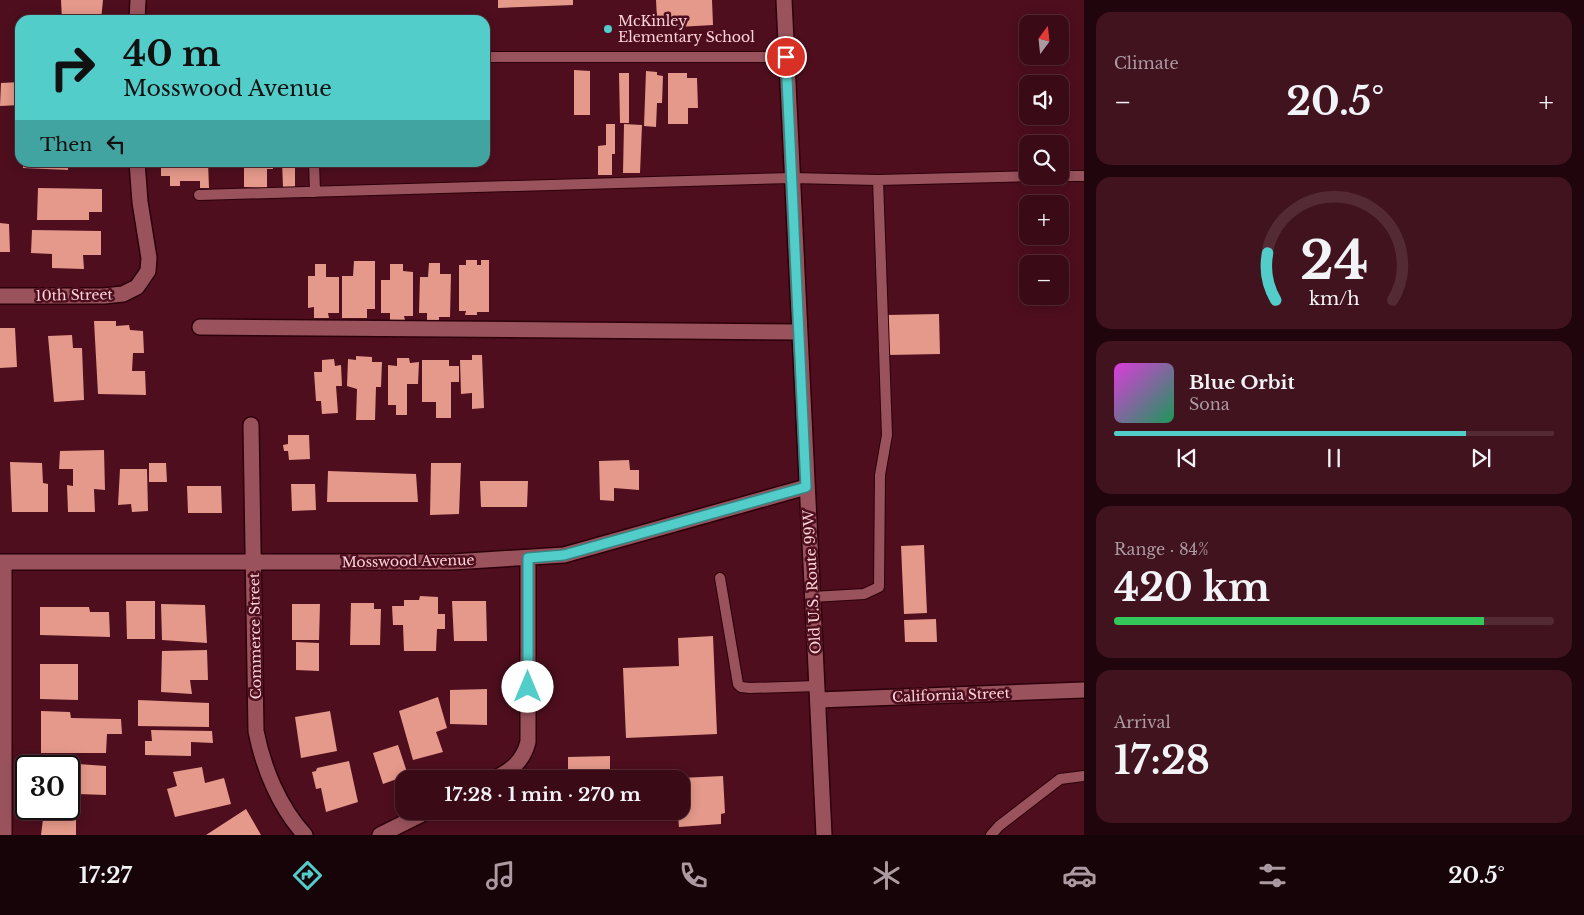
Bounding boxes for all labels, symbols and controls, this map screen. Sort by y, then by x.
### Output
place label: McKinley Elementary School [618,12,755,46]
north arrow [1019,15,1069,65]
map controls [1019,15,1069,305]
marker: McKinley Elementary School [602,23,614,35]
text: 40 m [123,32,221,75]
icon: right [40,35,105,100]
pin [765,36,807,78]
icon: arrive [772,43,800,71]
text: Climate [1114,53,1179,73]
text: Mosswood Avenue [123,75,332,102]
button: sound [1019,75,1069,125]
text: 20.5° [1286,78,1384,125]
text: − [1114,85,1132,120]
text: + [1539,85,1554,120]
icon: left [102,130,130,158]
text: Then [40,133,92,156]
button: search [1019,135,1069,185]
button: + [1019,195,1069,245]
text: 24 [1300,229,1368,293]
button: − [1019,255,1069,305]
street label: 10th Street [35,285,114,305]
text: km/h [1309,288,1359,310]
text: Blue Orbit [1189,371,1295,394]
text: Sona [1189,394,1230,414]
icon: previous [1173,444,1201,472]
icon: pause [1320,444,1348,472]
icon: next [1467,444,1495,472]
street label: Old U.S. Route 99W [799,509,825,655]
text: Range · 84% [1114,539,1209,559]
street label: Mosswood Avenue [341,551,475,571]
text: 420 km [1114,564,1270,611]
street label: Commerce Street [245,572,265,699]
position arrow [501,660,553,712]
street label: California Street [892,684,1011,706]
text: Arrival [1114,712,1171,732]
text: 17:28 [1114,737,1210,784]
speed limit sign: 30 [15,755,80,820]
text: 17:28 · 1 min · 270 m [444,783,641,806]
icon: directions [290,858,325,893]
icon: music [483,858,518,893]
icon: phone [676,858,711,893]
icon: climate [869,858,904,893]
icon: car [1062,858,1097,893]
icon: filters [1255,858,1290,893]
text: 17:27 [79,862,132,889]
text: 20.5° [1448,862,1505,889]

